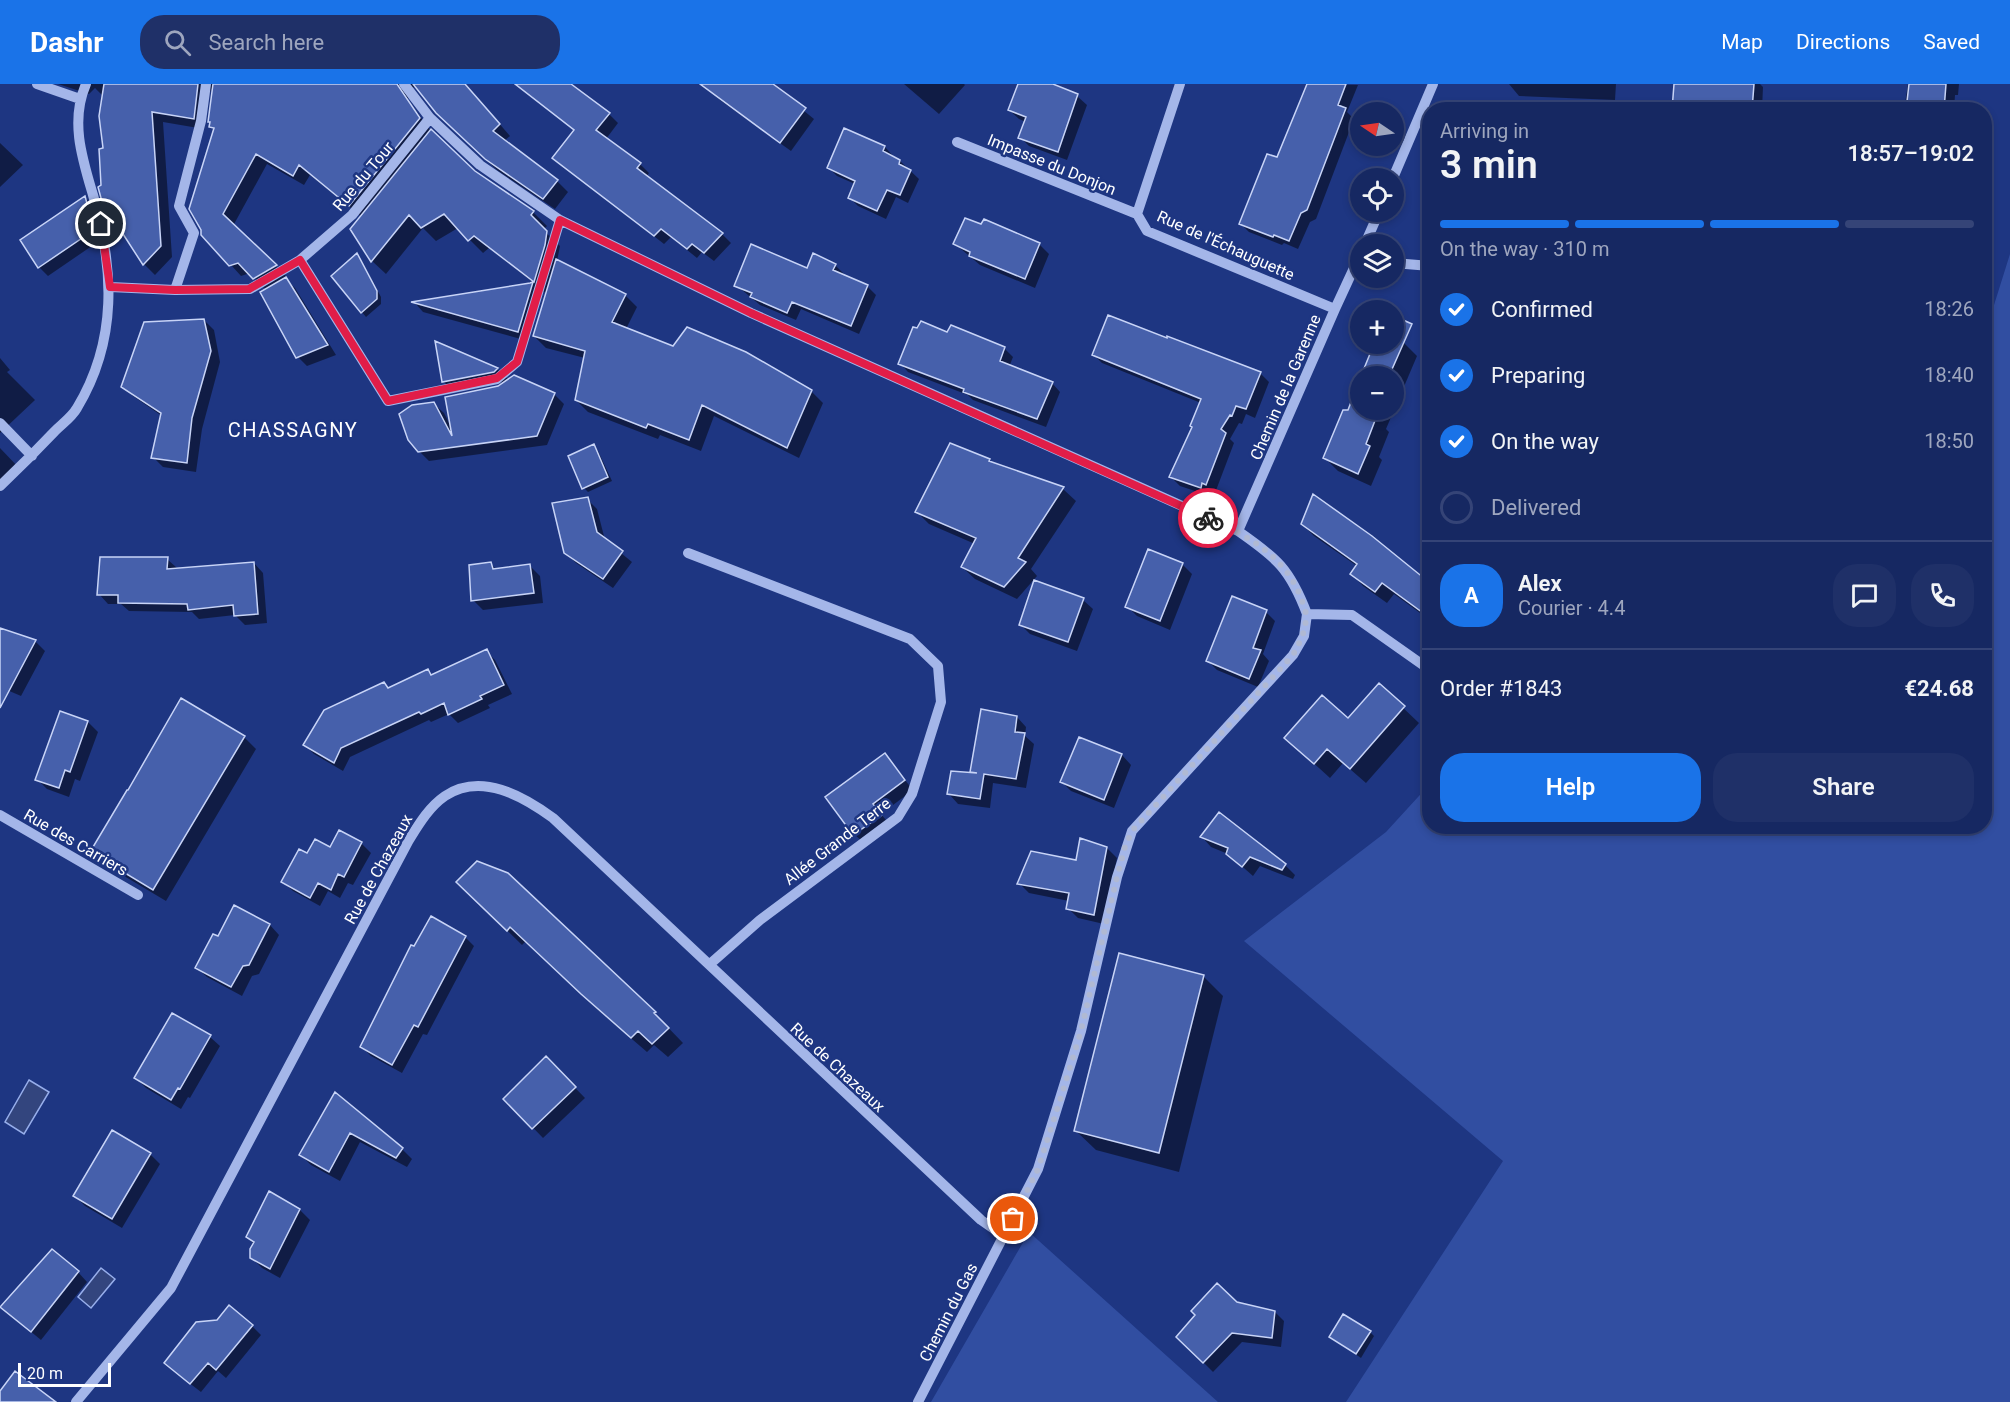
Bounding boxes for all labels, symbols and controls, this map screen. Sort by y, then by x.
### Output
search box [140,15,560,69]
text: Dashr [30,26,104,59]
icon: search [161,26,194,59]
text: Search here [209,30,324,55]
text: Map [1721,30,1763,54]
text: Directions [1796,30,1890,54]
text: Saved [1923,30,1980,54]
north arrow [1350,102,1404,156]
map controls [1350,102,1404,420]
text: Arriving in [1440,119,1529,143]
street label: Impasse du Donjon [985,130,1119,199]
street label: Rue du Tour [329,137,398,215]
text: 18:57–19:02 [1847,141,1974,166]
text: 3 min [1440,142,1538,188]
button: locate [1350,168,1404,222]
pin [75,198,126,249]
icon: home [84,207,117,240]
street label: Rue de l'Échauguette [1154,207,1297,284]
button: layers [1350,234,1404,288]
text: On the way · 310 m [1440,237,1609,261]
icon: check [1440,293,1473,326]
text: Confirmed [1491,297,1593,322]
text: 18:26 [1924,297,1974,321]
button: + [1350,300,1404,354]
street label: Chemin de la Garenne [1246,312,1325,463]
icon: check [1440,359,1473,392]
text: Preparing [1491,363,1585,388]
text: 18:40 [1924,363,1974,387]
button: − [1350,366,1404,420]
district label: CHASSAGNY [228,418,358,442]
icon: check [1440,425,1473,458]
text: On the way [1491,429,1599,454]
text: 18:50 [1924,429,1974,453]
courier [1178,488,1238,548]
text: Delivered [1491,495,1581,520]
icon: bike [1192,502,1225,535]
button: chat [1833,564,1896,627]
button: phone [1911,564,1974,627]
text: Alex [1518,571,1562,596]
text: A [1464,583,1479,608]
text: Courier · 4.4 [1518,596,1625,620]
text: Order #1843 [1440,676,1562,701]
text: €24.68 [1905,676,1974,701]
button: Help [1440,753,1701,822]
button: Share [1713,753,1974,822]
street label: Allée Grande Terre [780,794,895,889]
street label: Rue des Carriers [20,805,131,880]
street label: Rue de Chazeaux [340,811,416,927]
street label: Rue de Chazeaux [786,1019,889,1116]
pin [987,1193,1038,1244]
icon: bag [996,1202,1029,1235]
street label: Chemin du Gas [915,1260,981,1365]
scale bar [18,1360,111,1388]
text: 20 m [27,1364,63,1383]

